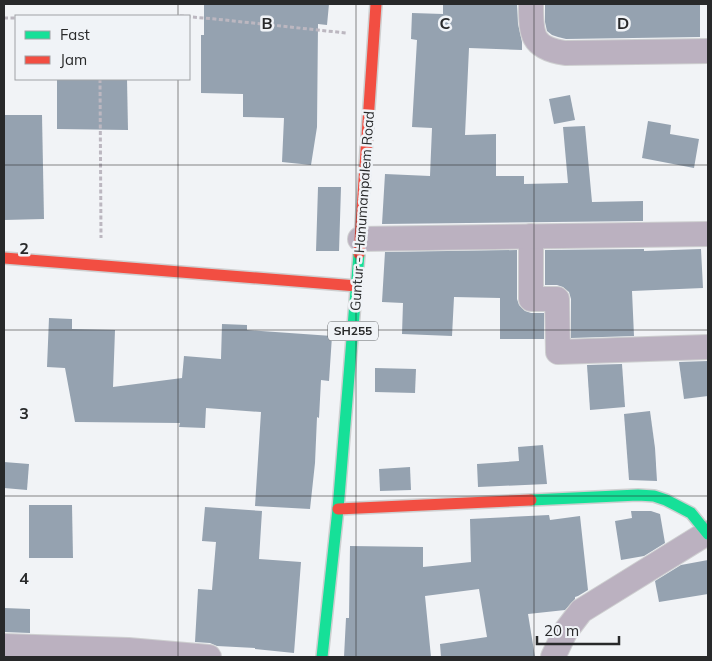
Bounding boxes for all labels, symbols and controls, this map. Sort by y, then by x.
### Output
text: B [261,13,273,33]
text: C [440,13,451,33]
text: D [617,13,629,33]
legend [15,15,190,80]
text: Fast [60,25,90,44]
text: Jam [60,50,87,69]
street label: Guntur - Hanumanpalem Road [346,111,378,311]
text: 2 [19,238,29,258]
road number: SH255 [328,322,378,341]
text: 3 [19,403,29,423]
text: 4 [19,568,29,588]
scale bar [537,614,620,646]
text: 20 m [544,621,579,640]

